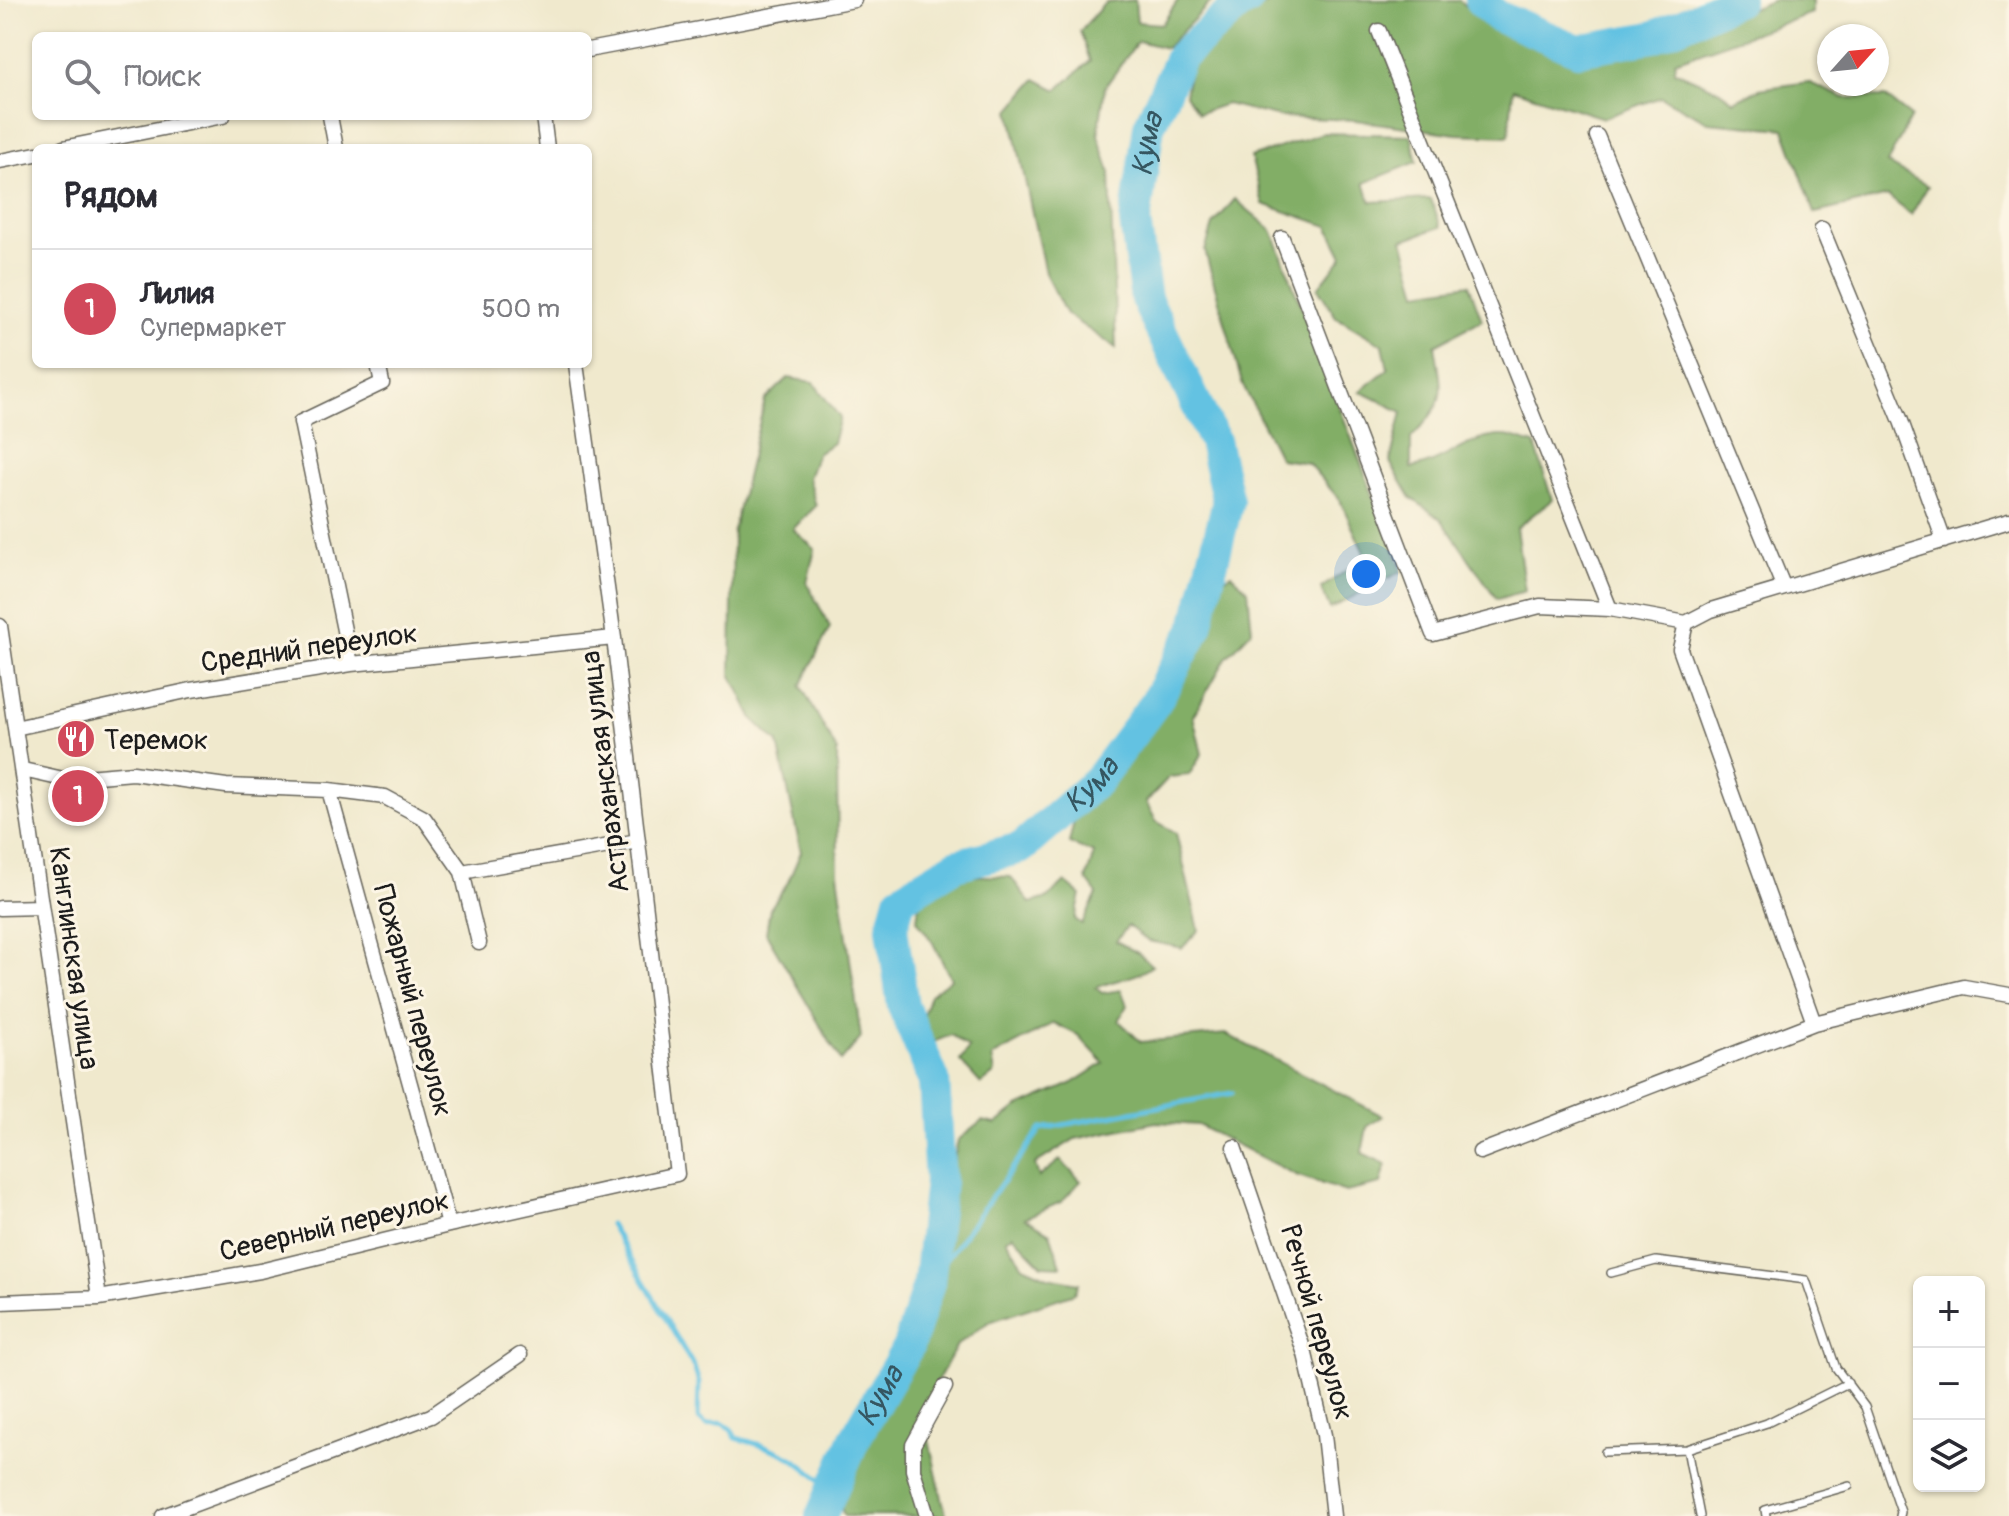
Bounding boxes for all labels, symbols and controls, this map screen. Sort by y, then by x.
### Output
north arrow [1817,24,1889,96]
search box [32,32,592,120]
icon: search [60,54,104,98]
text: Поиск [124,58,202,95]
water label: Кума [1124,104,1173,178]
text: Рядом [64,175,158,218]
text: Лилия [140,275,215,312]
text: 1 [85,293,95,325]
text: 500 m [482,293,560,325]
text: Супермаркет [140,312,286,344]
your location [1346,554,1386,594]
street label: Средний переулок [199,616,420,681]
street label: Астраханская улица [573,649,638,895]
restaurant icon: Теремок [55,718,97,760]
place label: Теремок [104,723,208,758]
water label: Кума [1056,748,1129,821]
pin: 1 [52,766,104,826]
street label: Канглинская улица [41,845,106,1072]
street label: Пожарный переулок [365,881,460,1120]
street label: Северный переулок [216,1183,453,1270]
street label: Речной переулок [1272,1221,1361,1424]
map controls [1913,1276,1985,1492]
button: + [1913,1276,1985,1348]
button: − [1913,1348,1985,1420]
water label: Кума [848,1357,913,1433]
button: layers [1913,1420,1985,1492]

